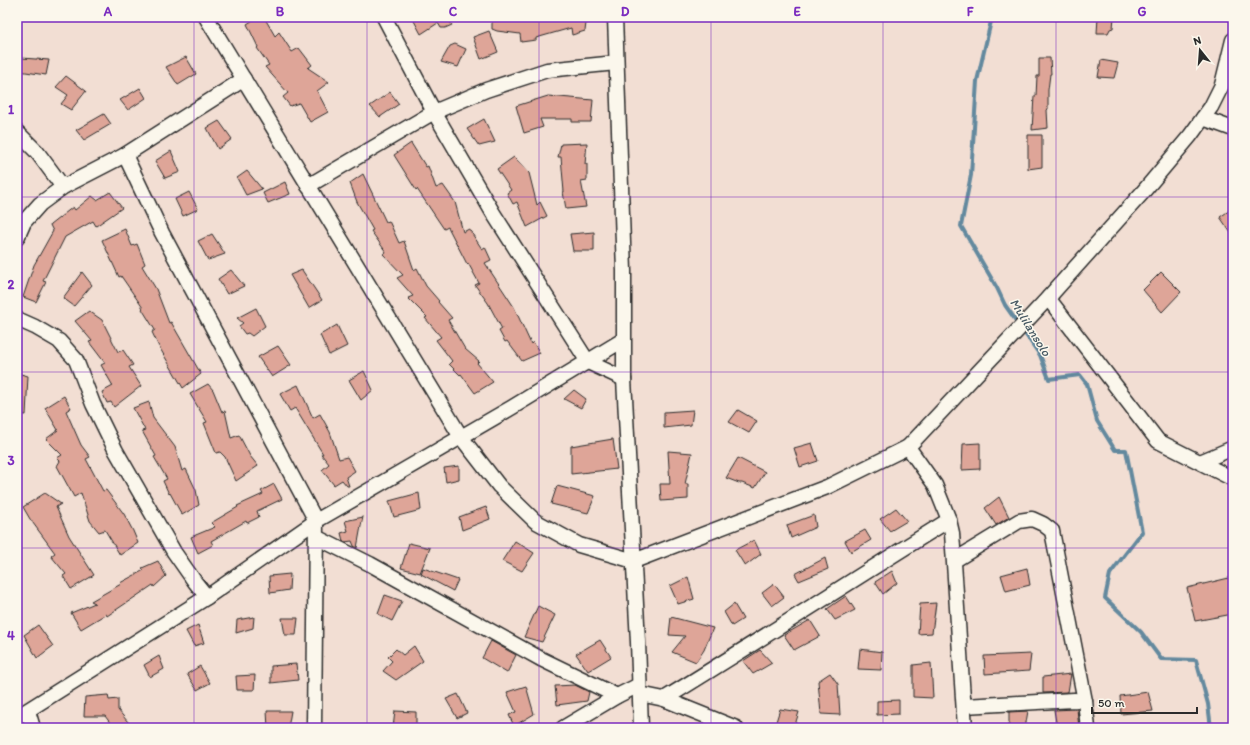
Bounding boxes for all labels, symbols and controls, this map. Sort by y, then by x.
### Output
text: A [103,4,113,19]
text: B [276,4,285,19]
text: C [449,4,458,19]
text: D [621,4,630,19]
text: E [793,4,801,19]
text: F [967,4,974,19]
text: G [1138,4,1147,19]
north arrow [1180,30,1220,70]
text: N [1192,34,1203,48]
text: 1 [8,102,14,117]
text: 2 [8,277,15,292]
water label: Mulilansolo [1007,296,1054,359]
text: 3 [7,453,15,468]
text: 4 [7,628,15,643]
scale bar [1092,689,1197,715]
text: 50 m [1098,696,1124,710]

